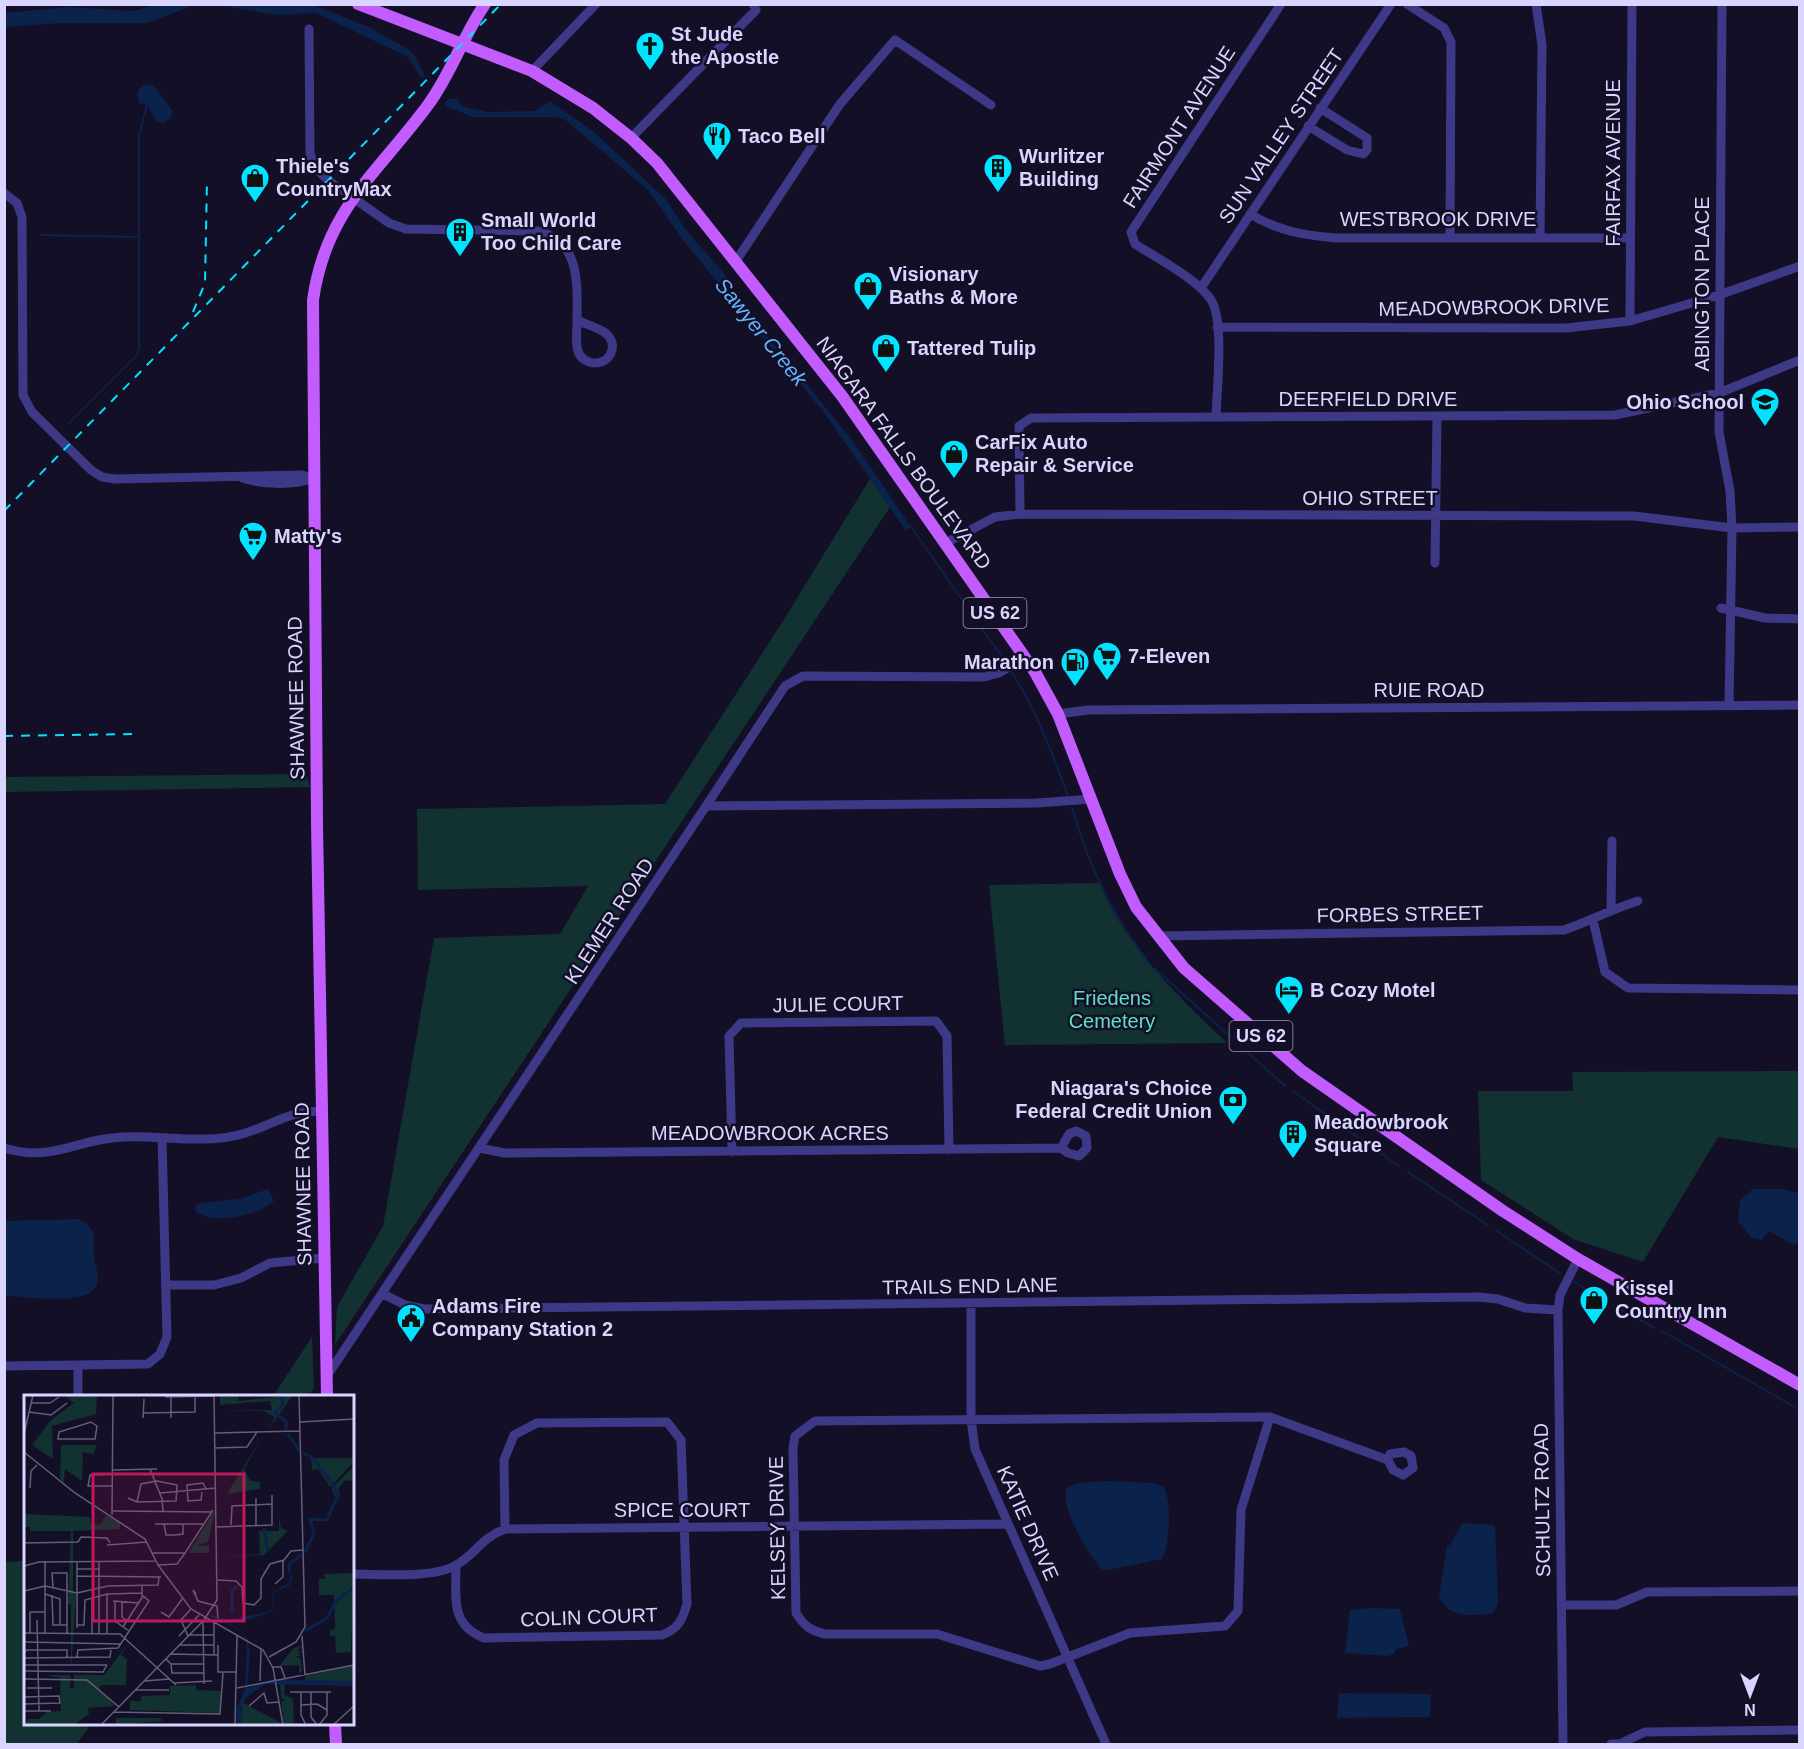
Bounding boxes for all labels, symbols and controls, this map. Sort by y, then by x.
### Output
place label: St Jude the Apostle [671,23,779,68]
church icon: St Jude the Apostle [634,30,666,72]
street label: FAIRMONT AVENUE [1119,42,1239,212]
street label: SUN VALLEY STREET [1214,44,1348,228]
street label: FAIRFAX AVENUE [1602,79,1624,247]
restaurant icon: Taco Bell [701,120,733,162]
place label: Taco Bell [738,125,825,147]
place label: Wurlitzer Building [1019,145,1104,190]
building icon: Wurlitzer Building [982,152,1014,194]
place label: Thiele's CountryMax [276,155,392,200]
shop icon: Thiele's CountryMax [239,162,271,204]
street label: ABINGTON PLACE [1691,196,1713,372]
street label: WESTBROOK DRIVE [1340,208,1536,230]
place label: Small World Too Child Care [481,209,622,254]
building icon: Small World Too Child Care [444,216,476,258]
place label: Visionary Baths & More [889,263,1018,308]
shop icon: Visionary Baths & More [852,270,884,312]
water label: Sawyer Creek [711,273,813,391]
street label: MEADOWBROOK DRIVE [1378,294,1610,320]
street label: NIAGARA FALLS BOULEVARD [812,332,996,574]
shop icon: Tattered Tulip [870,332,902,374]
place label: Tattered Tulip [907,337,1036,359]
school or university icon: Ohio School [1749,386,1781,428]
street label: DEERFIELD DRIVE [1279,388,1457,410]
place label: Ohio School [1626,391,1744,413]
place label: CarFix Auto Repair & Service [975,431,1134,476]
shop icon: CarFix Auto Repair & Service [938,438,970,480]
street label: OHIO STREET [1302,487,1438,509]
supermarket icon: Matty's [237,520,269,562]
place label: Matty's [274,525,342,547]
road number: US 62 [964,598,1026,628]
street label: SHAWNEE ROAD [284,616,308,780]
supermarket icon: 7-Eleven [1091,640,1123,682]
place label: 7-Eleven [1128,645,1210,667]
fuel station icon: Marathon [1059,646,1091,688]
place label: Marathon [964,651,1054,673]
street label: RUIE ROAD [1373,679,1485,701]
street label: KLEMER ROAD [560,854,658,988]
street label: FORBES STREET [1316,902,1484,926]
hotel icon: B Cozy Motel [1273,974,1305,1016]
place label: B Cozy Motel [1310,979,1436,1001]
park label: Friedens Cemetery [1069,987,1155,1032]
street label: JULIE COURT [772,992,904,1016]
road number: US 62 [1230,1021,1292,1051]
place label: Niagara's Choice Federal Credit Union [1015,1077,1212,1122]
bank icon: Niagara's Choice Federal Credit Union [1217,1084,1249,1126]
street label: SHAWNEE ROAD [291,1102,315,1266]
place label: Meadowbrook Square [1314,1111,1449,1156]
building icon: Meadowbrook Square [1277,1118,1309,1160]
street label: MEADOWBROOK ACRES [651,1122,889,1144]
street label: TRAILS END LANE [882,1273,1058,1299]
place label: Kissel Country Inn [1615,1277,1727,1322]
shop icon: Kissel Country Inn [1578,1284,1610,1326]
place label: Adams Fire Company Station 2 [432,1295,613,1340]
public building icon: Adams Fire Company Station 2 [395,1302,427,1344]
inset map [24,1395,354,1725]
street label: SCHULTZ ROAD [1530,1423,1554,1577]
street label: KELSEY DRIVE [765,1456,789,1600]
street label: KATIE DRIVE [993,1462,1063,1584]
street label: SPICE COURT [614,1499,750,1521]
street label: COLIN COURT [520,1604,658,1630]
north arrow [1720,1665,1780,1725]
text: N [1744,1701,1756,1718]

